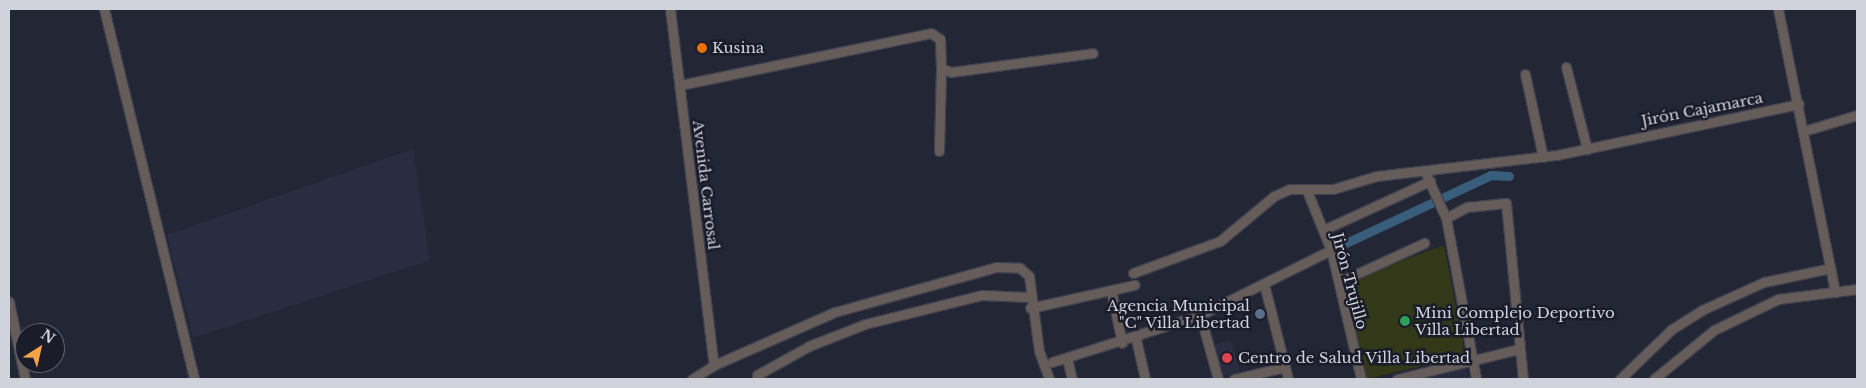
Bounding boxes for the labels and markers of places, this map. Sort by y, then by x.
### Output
place label: Kusina [712,39,764,57]
marker: Kusina [696,42,708,54]
place label: Agencia Municipal "C" Villa Libertad [1107,296,1250,331]
place label: Mini Complejo Deportivo Villa Libertad [1415,303,1615,338]
marker: Agencia Municipal "C" Villa Libertad [1254,308,1266,320]
marker: Mini Complejo Deportivo Villa Libertad [1399,315,1411,327]
place label: Centro de Salud Villa Libertad [1238,349,1471,367]
marker: Centro de Salud Villa Libertad [1220,351,1234,365]

